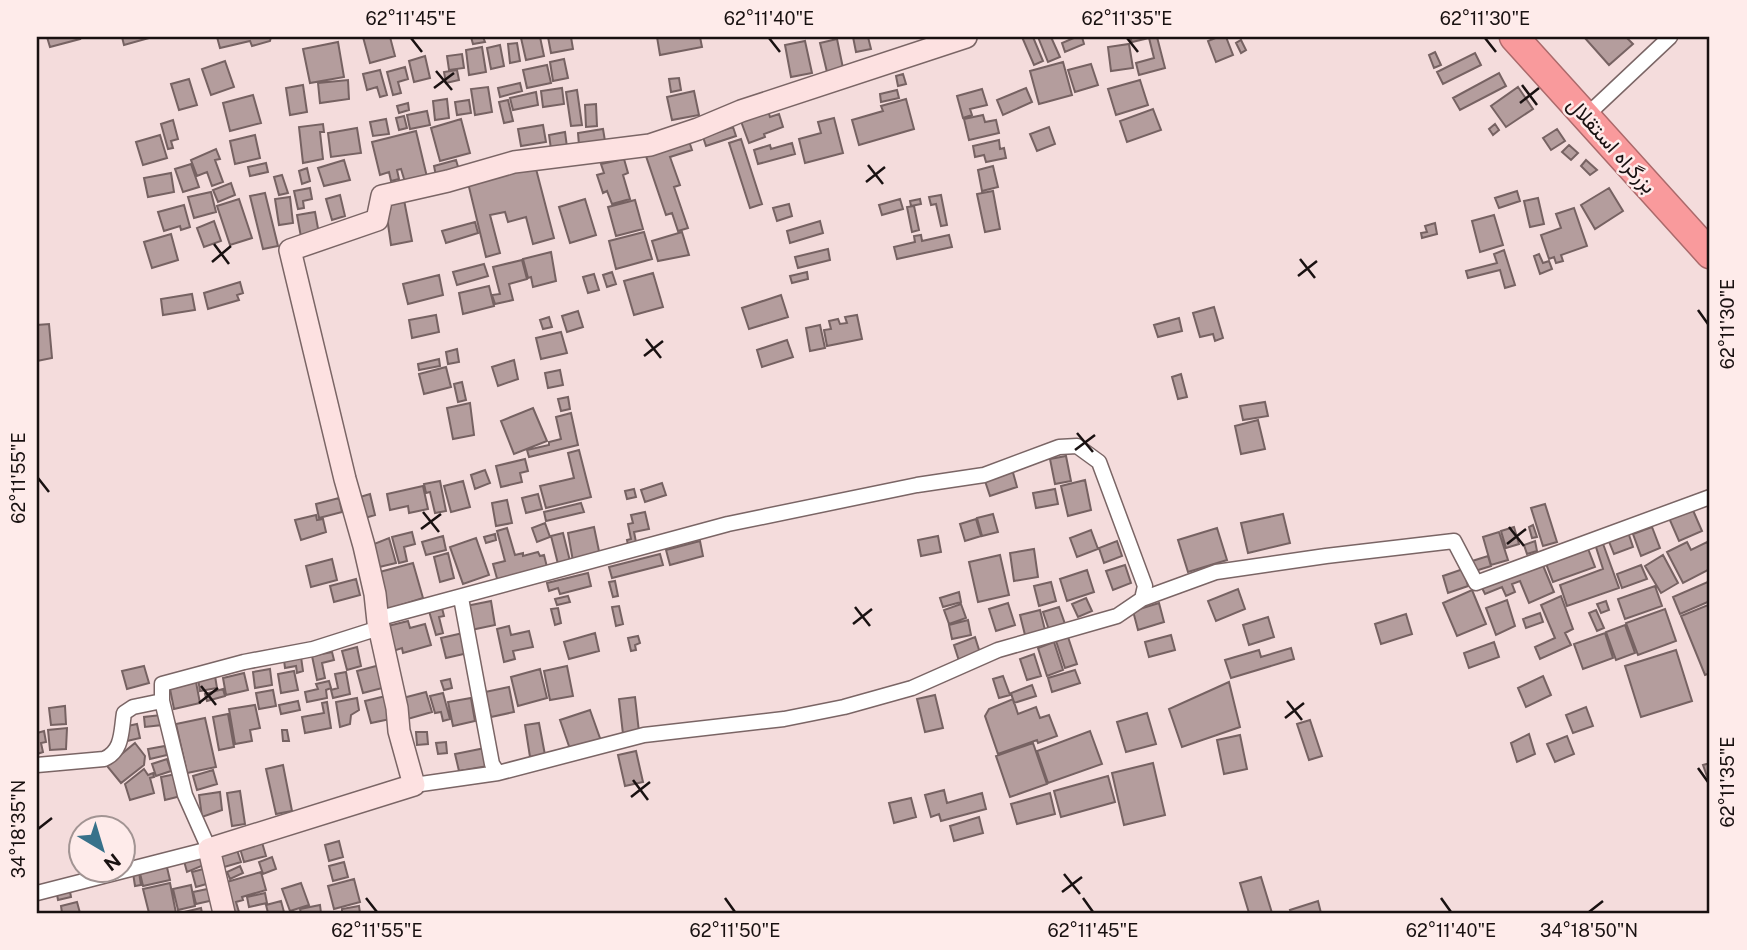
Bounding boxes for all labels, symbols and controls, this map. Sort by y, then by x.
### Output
text: 62°11'45"E [366,8,456,29]
text: 62°11'40"E [724,8,814,29]
text: 62°11'35"E [1081,8,1173,29]
text: 62°11'30"E [1440,8,1530,29]
street label: بزرگراه استقلال [1561,92,1662,199]
text: 62°11'30"E [1717,279,1738,369]
text: 62°11'55"E [8,432,29,524]
text: 62°11'35"E [1717,736,1738,828]
text: 34°18'35"N [8,780,29,878]
north arrow [66,814,136,884]
text: N [100,849,125,876]
text: 62°11'55"E [331,920,423,941]
text: 62°11'50"E [690,920,780,941]
text: 62°11'45"E [1048,920,1138,941]
text: 62°11'40"E [1406,920,1496,941]
text: 34°18'50"N [1540,920,1638,941]

